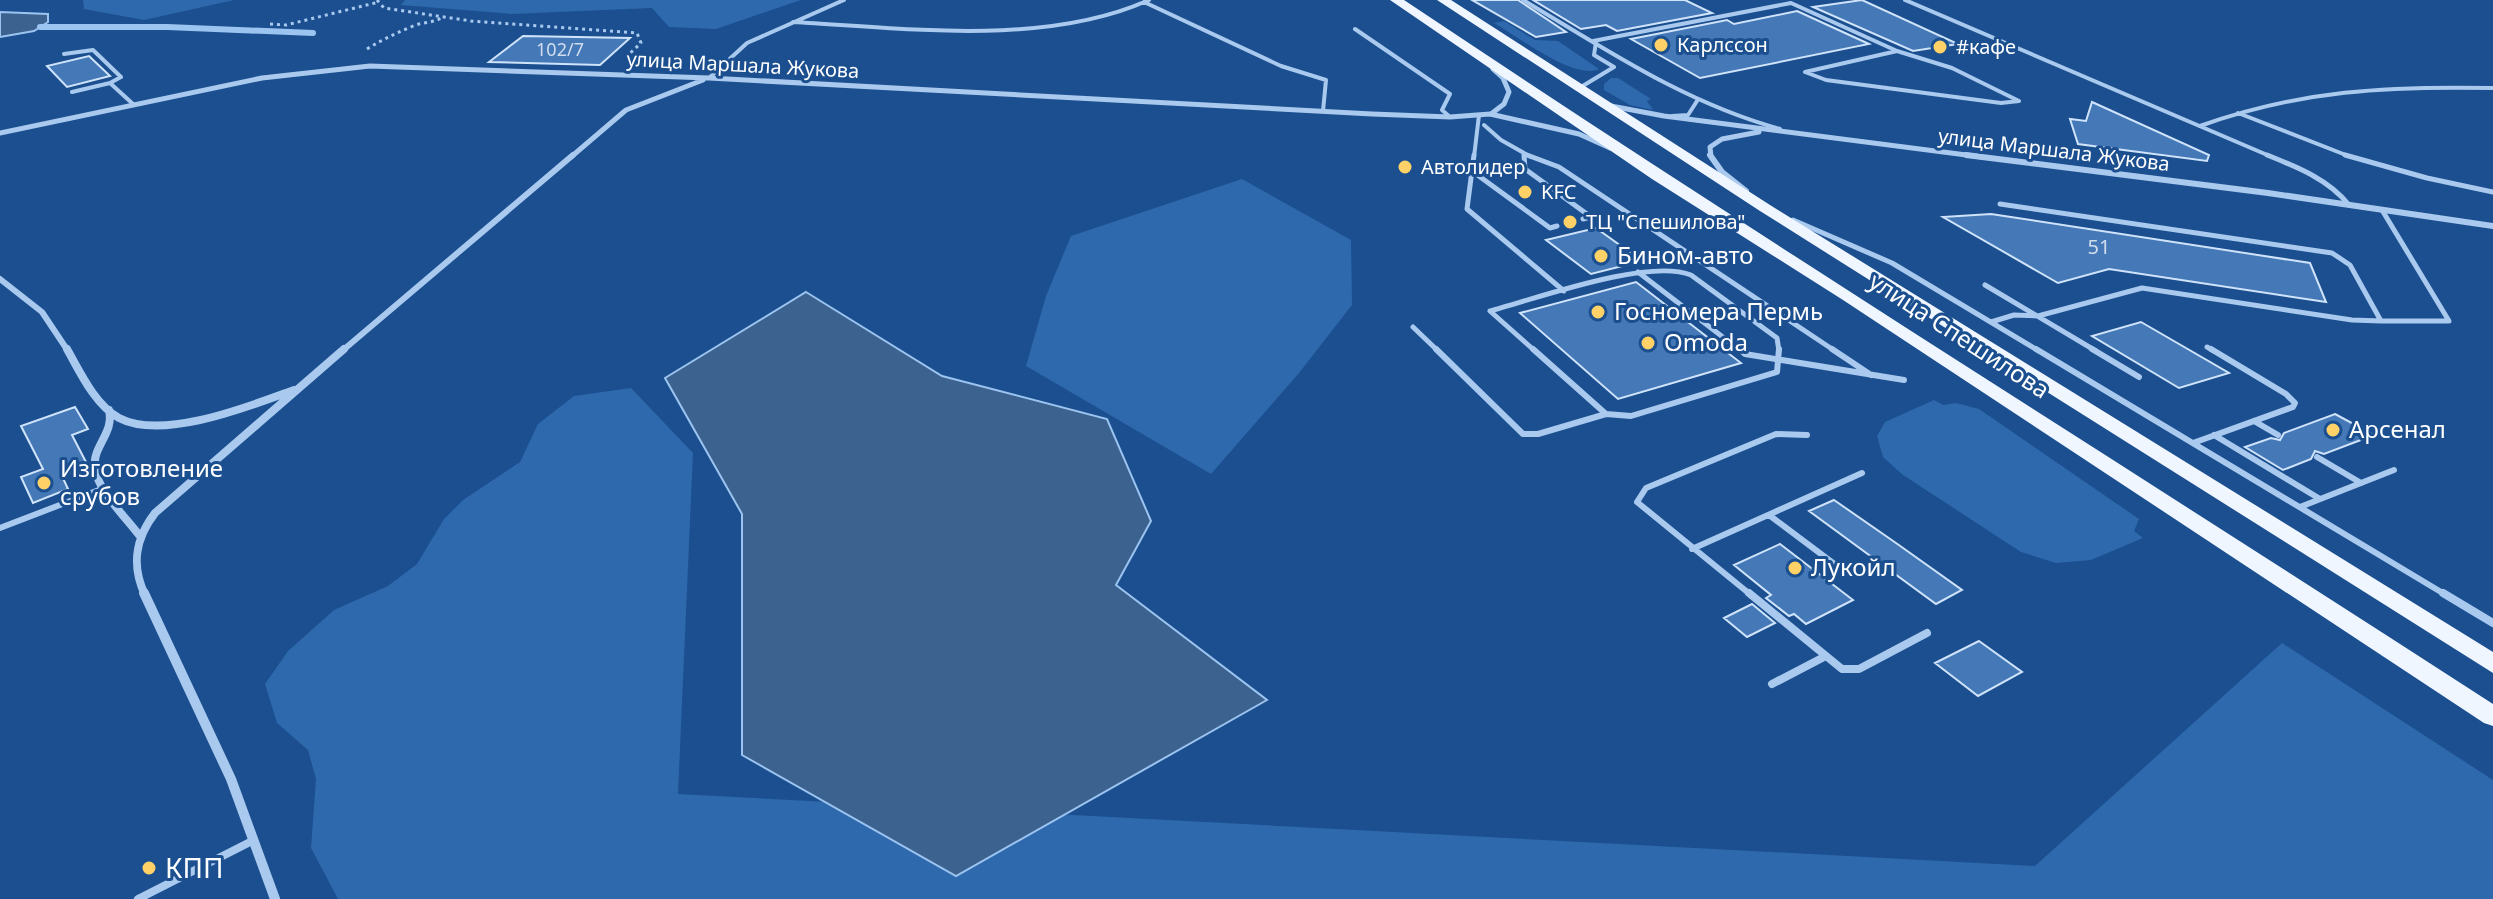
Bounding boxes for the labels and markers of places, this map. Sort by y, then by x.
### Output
place label: Карлссон [1677,31,1768,58]
place label: #кафе [1956,33,2016,60]
marker: Карлссон [1652,36,1670,54]
marker: #кафе [1931,38,1949,56]
place label: Автолидер [1421,153,1525,180]
marker: Автолидер [1396,158,1414,176]
place label: KFC [1541,178,1577,205]
marker: KFC [1516,183,1534,201]
place label: ТЦ "Спешилова" [1586,208,1746,235]
marker: ТЦ "Спешилова" [1561,213,1579,231]
place label: Бином-авто [1617,238,1754,271]
marker: Бином-авто [1592,247,1610,265]
place label: Госномера Пермь [1614,294,1823,327]
marker: Госномера Пермь [1589,303,1607,321]
place label: Omoda [1664,325,1748,358]
marker: Omoda [1639,334,1657,352]
place label: Арсенал [2349,412,2446,445]
marker: Арсенал [2324,421,2342,439]
place label: Изготовление срубов [60,451,223,512]
marker: Изготовление срубов [35,474,53,492]
place label: Лукойл [1811,550,1895,583]
marker: Лукойл [1786,559,1804,577]
place label: КПП [165,848,224,886]
marker: КПП [140,859,158,877]

